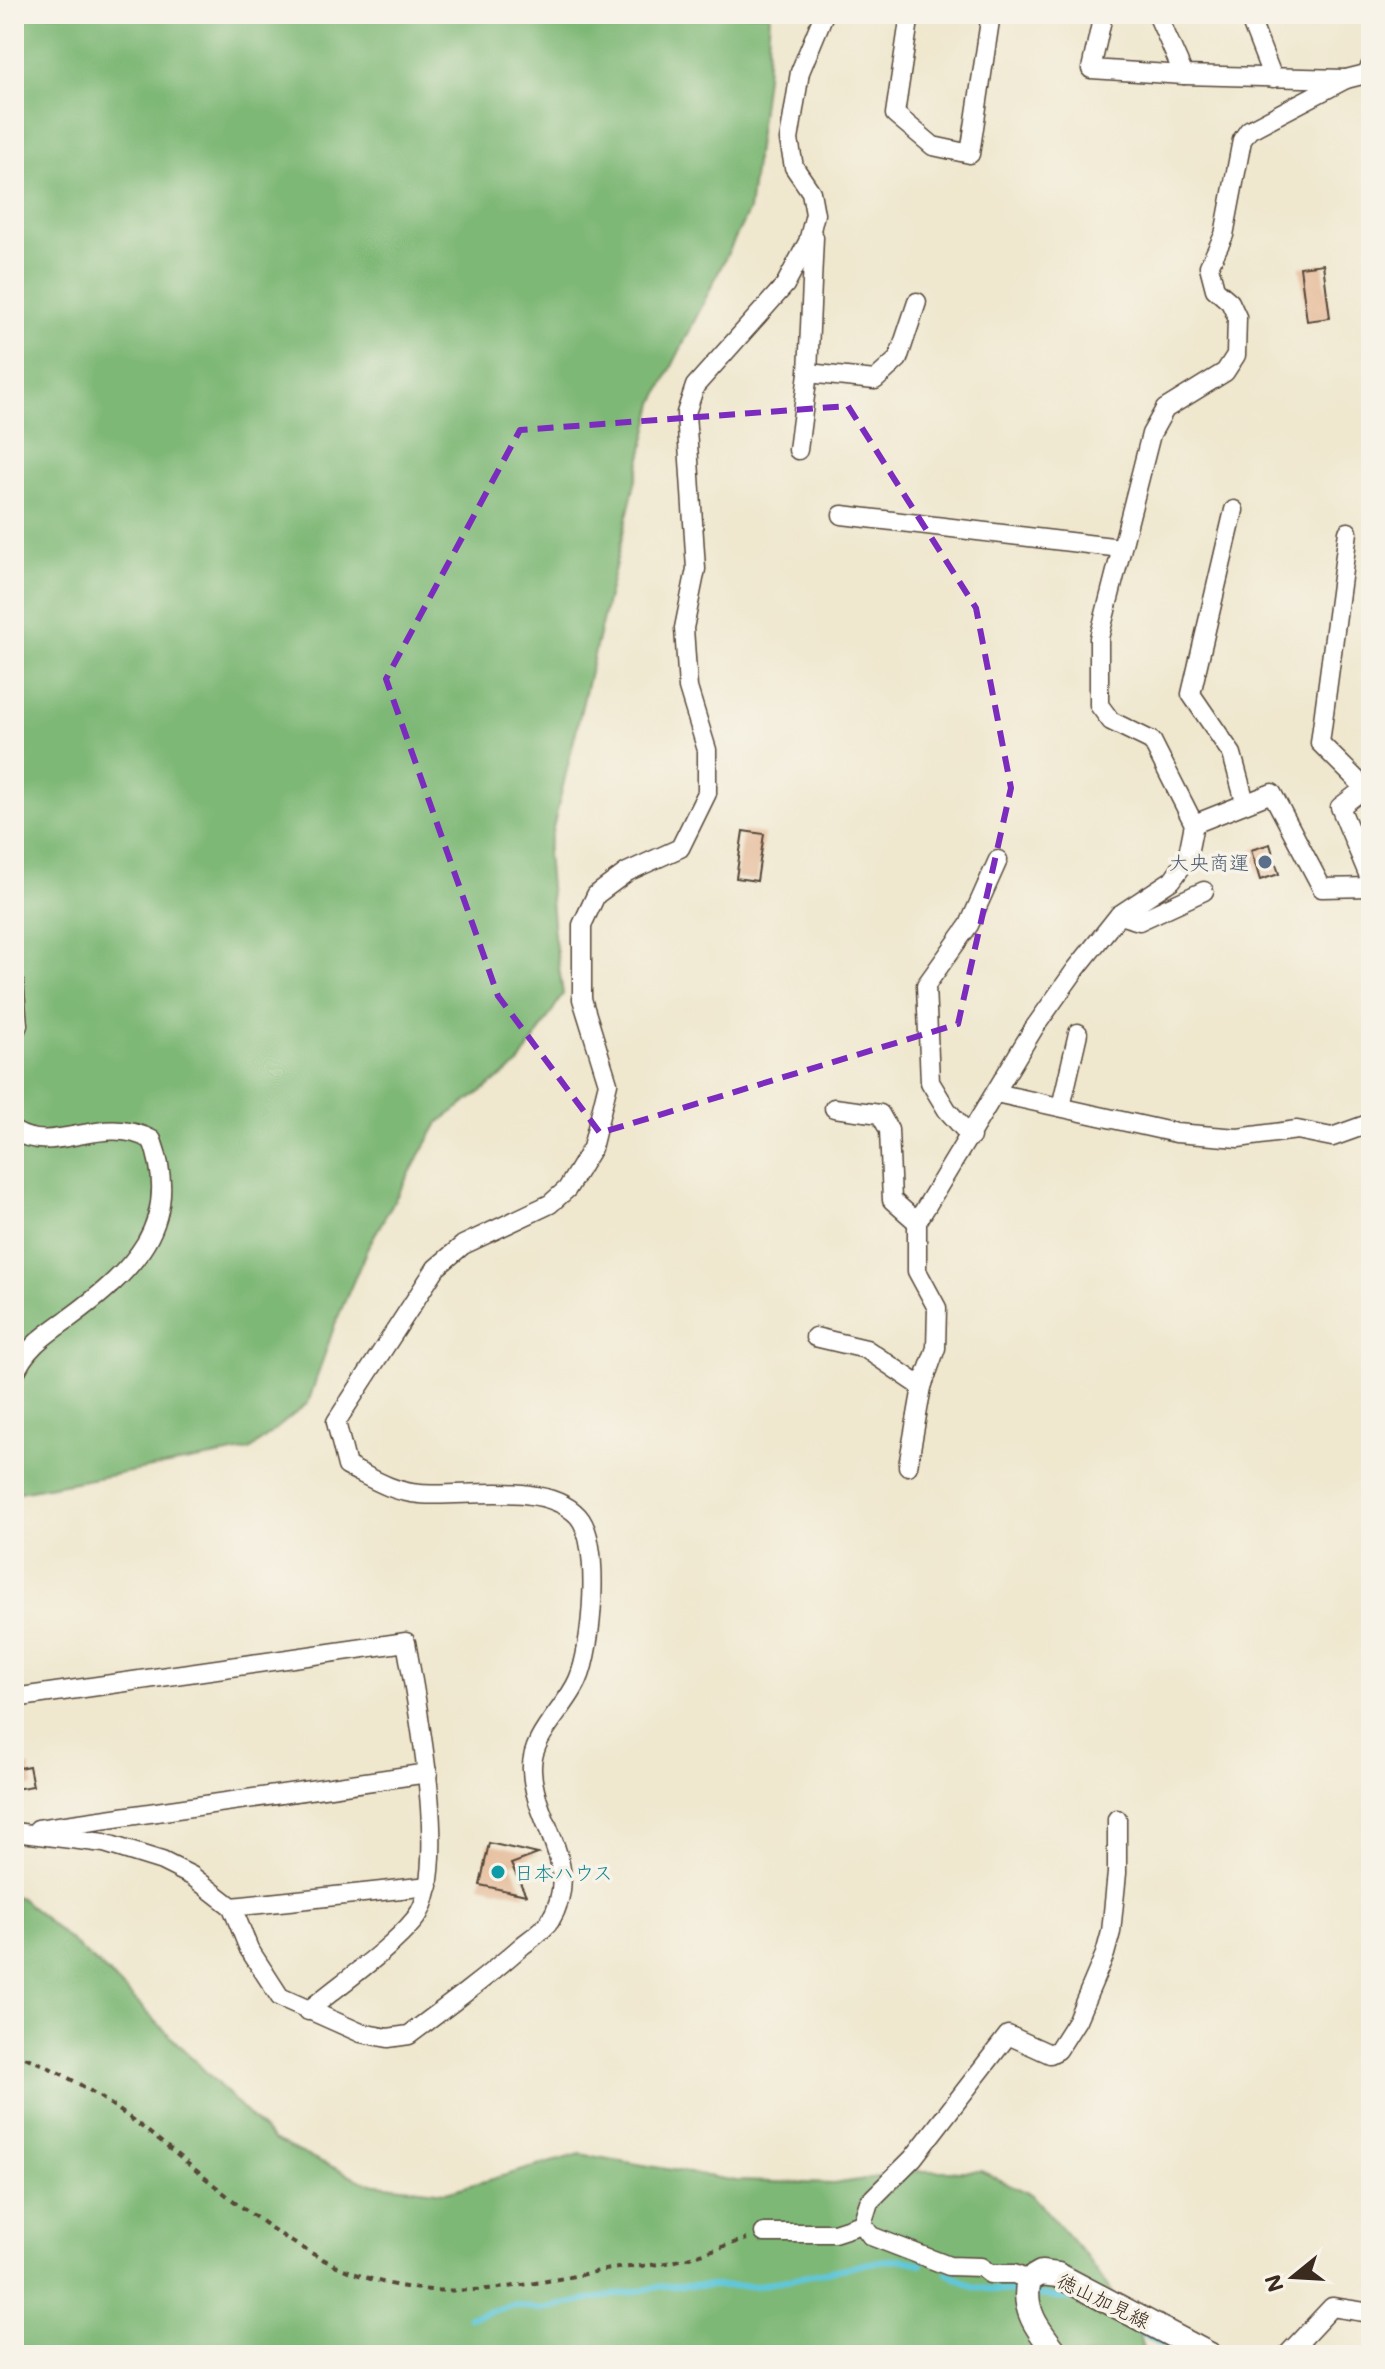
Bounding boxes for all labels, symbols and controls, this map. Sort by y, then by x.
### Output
place label: 大央商運 [1169,849,1249,875]
marker: 大央商運 [1256,853,1274,871]
place label: 日本ハウス [514,1859,613,1885]
marker: 日本ハウス [489,1863,507,1881]
north arrow [1253,2237,1333,2317]
street label: 徳山加見線 [1053,2266,1155,2334]
text: N [1257,2271,1290,2296]

